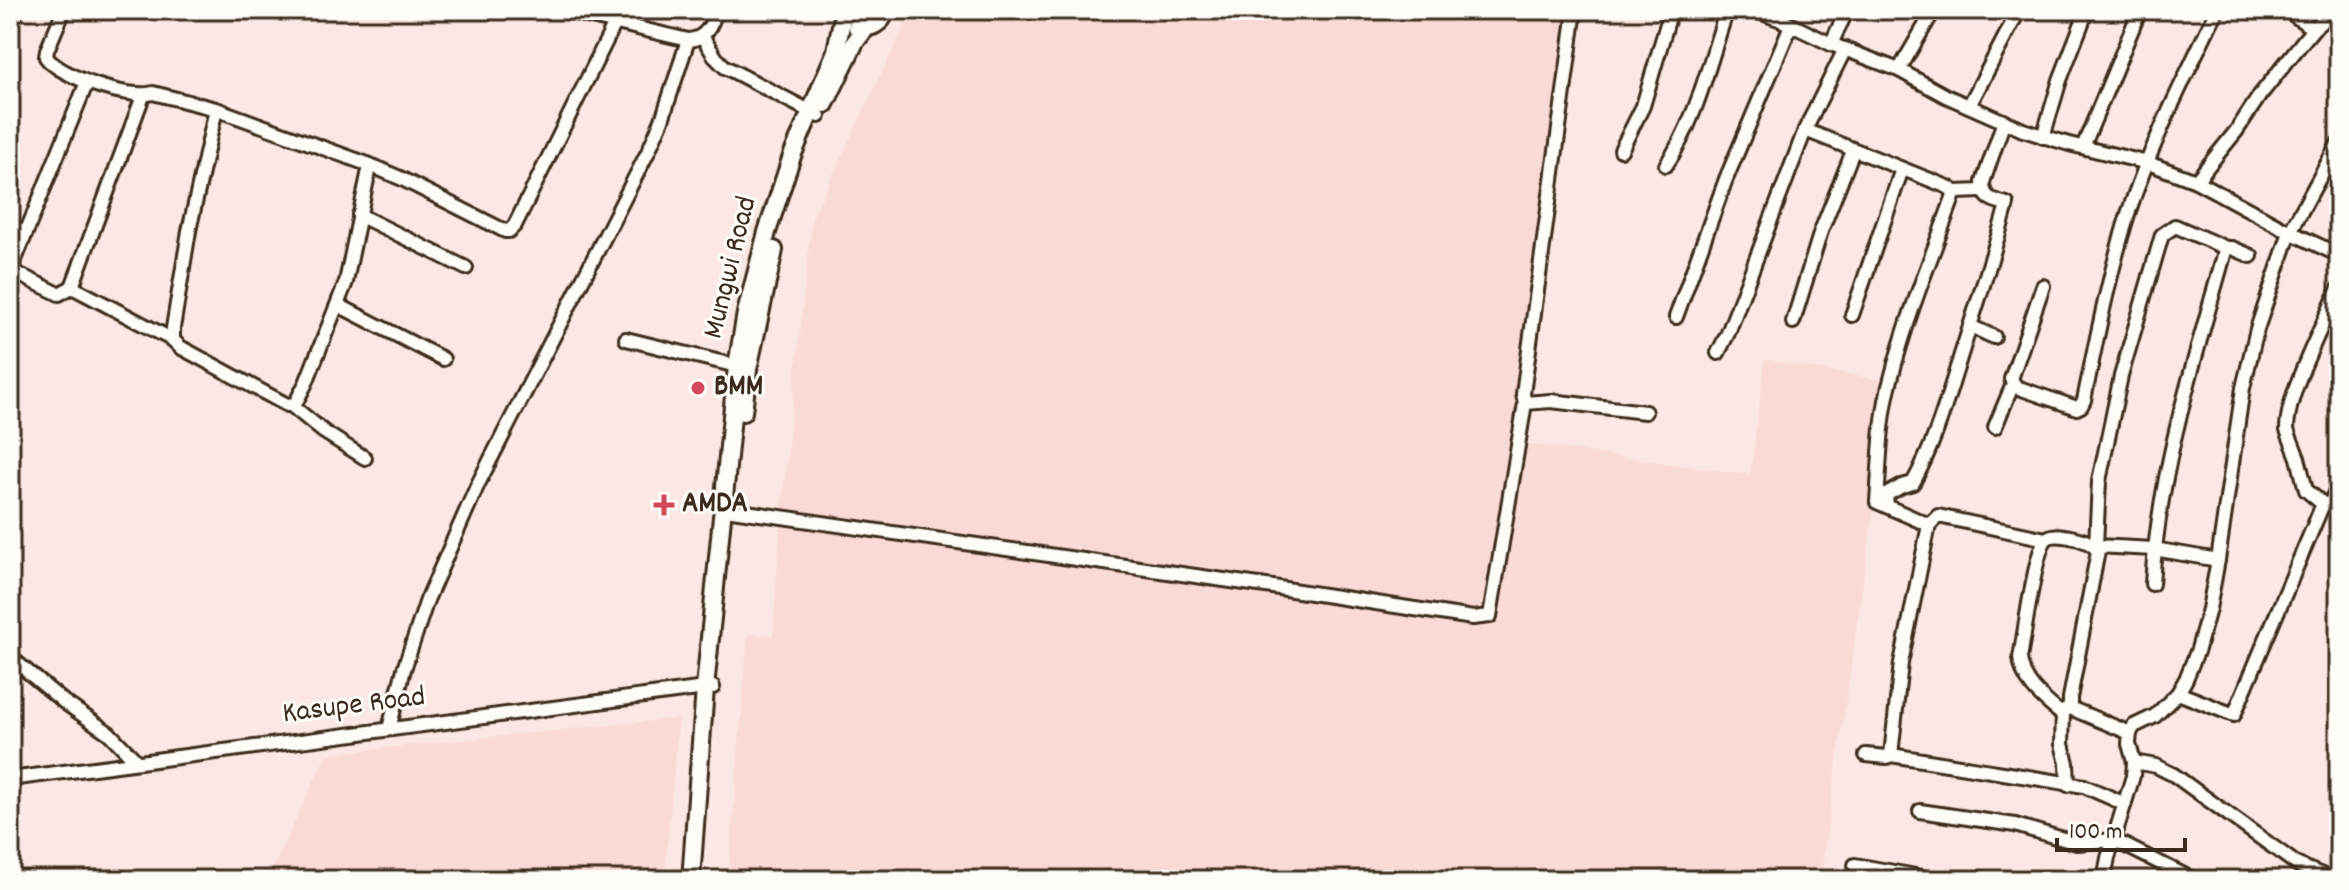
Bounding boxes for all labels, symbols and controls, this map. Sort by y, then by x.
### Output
street label: Mungwi Road [694,192,770,344]
place label: BMM [714,367,763,410]
marker: BMM [689,379,707,397]
place label: AMDA [682,484,748,527]
marker: AMDA [653,494,675,516]
street label: Kasupe Road [280,677,428,737]
scale bar [2057,802,2185,852]
text: 100 m [2069,816,2122,850]

